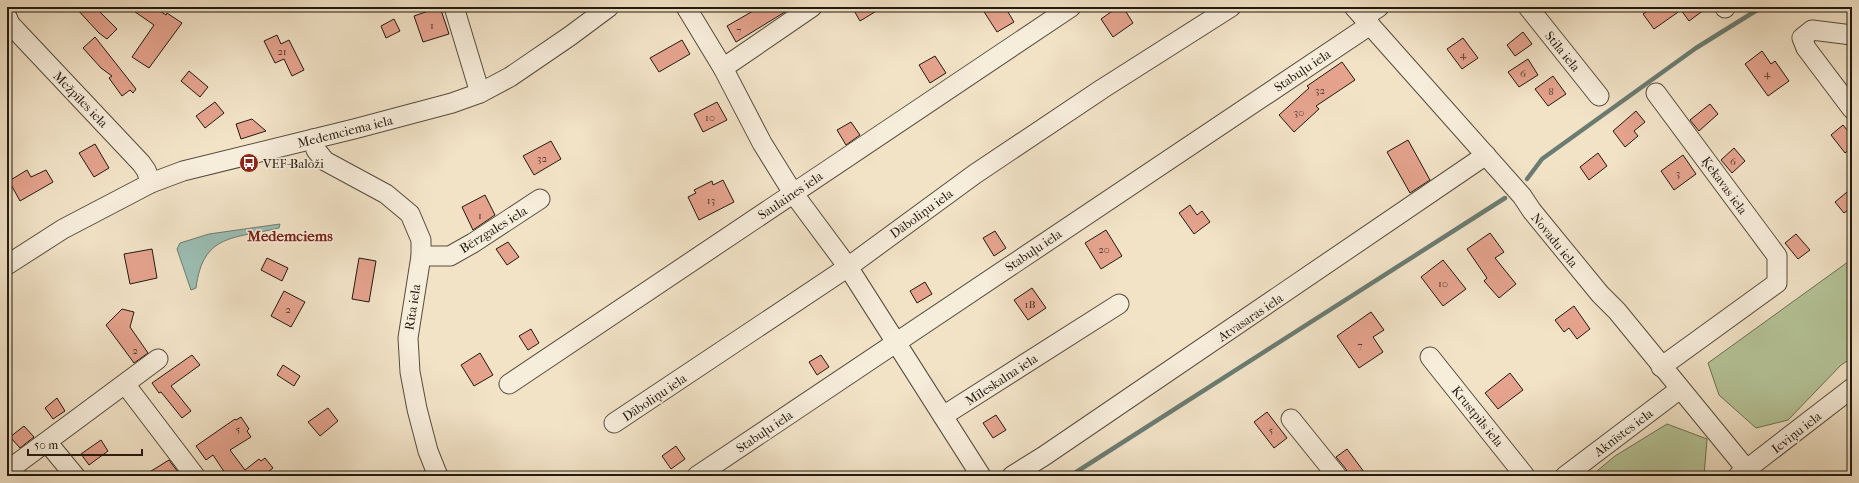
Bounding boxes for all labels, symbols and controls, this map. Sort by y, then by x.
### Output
house number: 1 [430,19,434,32]
house number: 7 [736,24,742,37]
street label: Stila iela [1542,28,1584,75]
house number: 21 [277,45,287,58]
street label: Stabuļu iela [1271,46,1334,95]
house number: 4 [1460,48,1467,61]
house number: 6 [1520,67,1526,80]
house number: 4 [1764,67,1771,80]
street label: Mežpīles iela [50,68,112,131]
house number: 32 [1315,84,1325,97]
house number: 8 [1548,85,1554,98]
house number: 30 [1294,106,1304,119]
house number: 10 [705,111,715,124]
street label: Medemciema iela [296,112,395,151]
bus stop icon: VEF-Baloži [238,152,260,174]
house number: 32 [537,152,547,165]
street label: Ķekavas iela [1699,153,1751,218]
house number: 6 [1730,155,1736,168]
place label: VEF-Baloži [262,156,324,171]
house number: 3 [1676,167,1680,180]
street label: Saulaines iela [755,168,826,223]
street label: Dāboliņu iela [887,185,956,241]
house number: 13 [707,194,715,207]
street label: Bērzgales iela [457,202,530,256]
house number: 1 [478,209,482,222]
street label: Novadu iela [1528,210,1582,271]
street label: Stabuļu iela [1002,226,1065,275]
district label: Medemciems [246,227,333,245]
house number: 20 [1098,243,1110,256]
house number: 10 [1438,277,1448,290]
street label: Rīta iela [401,282,424,331]
street label: Atvasaras iela [1214,290,1286,345]
house number: 1B [1024,298,1036,311]
house number: 2 [285,303,291,316]
house number: 7 [1357,339,1363,352]
house number: 2 [132,344,138,357]
street label: Mīleskalna iela [962,350,1041,408]
street label: Dāboliņu iela [619,370,690,424]
street label: Krustpils iela [1449,383,1507,450]
street label: Aknīstes iela [1590,405,1656,460]
street label: Stabuļu iela [733,407,796,456]
street label: Ieviņu iela [1769,408,1825,456]
house number: 5 [236,423,241,436]
house number: 5 [1269,424,1274,437]
scale bar [28,431,142,457]
text: 50 m [34,438,58,452]

